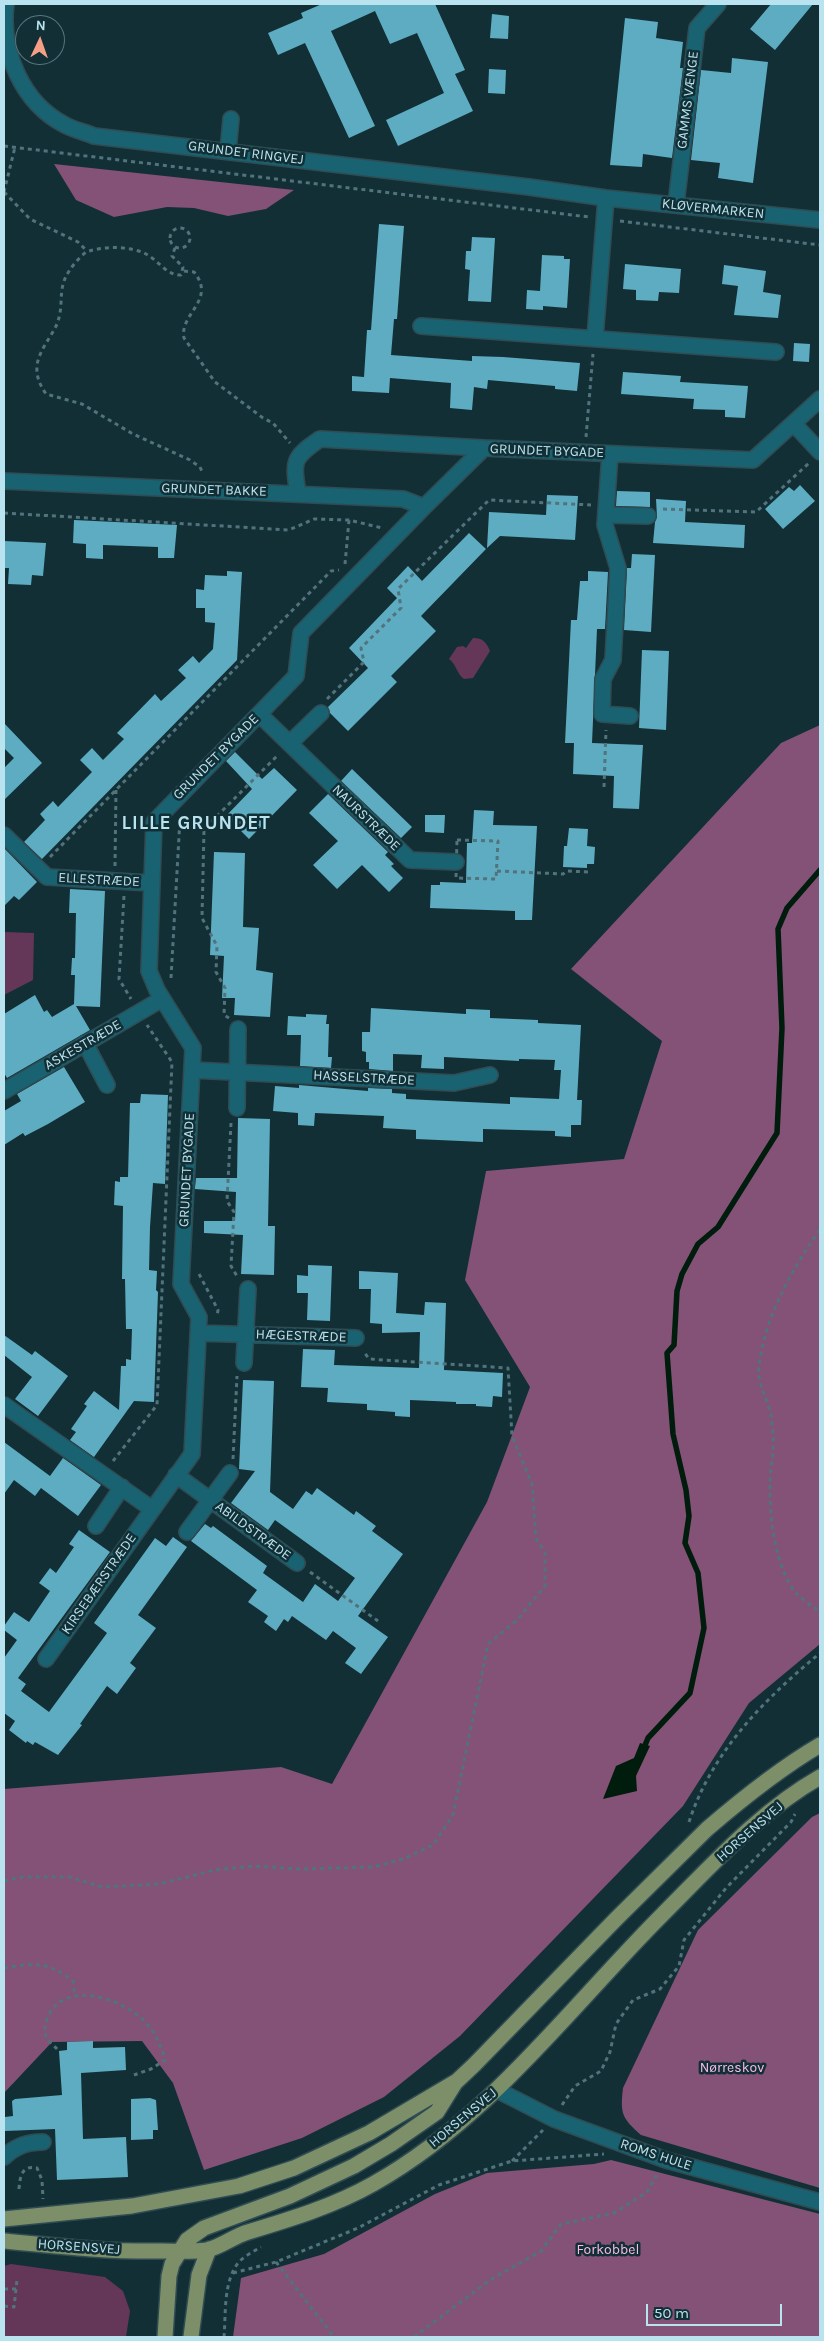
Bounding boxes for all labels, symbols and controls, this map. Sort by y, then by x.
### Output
north arrow [15,15,65,65]
text: N [35,17,46,34]
street label: GAMMS VÆNGE [674,50,702,150]
street label: GRUNDET RINGVEJ [187,138,305,168]
street label: KLØVERMARKEN [661,195,765,223]
street label: GRUNDET BYGADE [490,441,604,461]
street label: GRUNDET BAKKE [161,480,267,500]
street label: GRUNDET BYGADE [170,711,262,803]
street label: NAURSTRÆDE [328,781,404,855]
district label: LILLE GRUNDET [120,813,272,835]
street label: ELLESTRÆDE [58,869,140,891]
street label: ASKESTRÆDE [42,1016,124,1074]
street label: HASSELSTRÆDE [313,1067,415,1089]
street label: GRUNDET BYGADE [176,1112,198,1228]
street label: HÆGESTRÆDE [255,1326,347,1346]
street label: ABILDSTRÆDE [212,1498,294,1564]
street label: KIRSEBÆRSTRÆDE [58,1530,140,1638]
street label: HORSENSVEJ [713,1799,787,1865]
park label: Nørreskov [700,2060,764,2076]
street label: HORSENSVEJ [426,2085,500,2151]
street label: ROMS HULE [618,2136,694,2174]
street label: HORSENSVEJ [37,2236,121,2258]
park label: Forkobbel [577,2242,639,2258]
scale bar [649,2294,785,2326]
text: 50 m [654,2304,689,2322]

